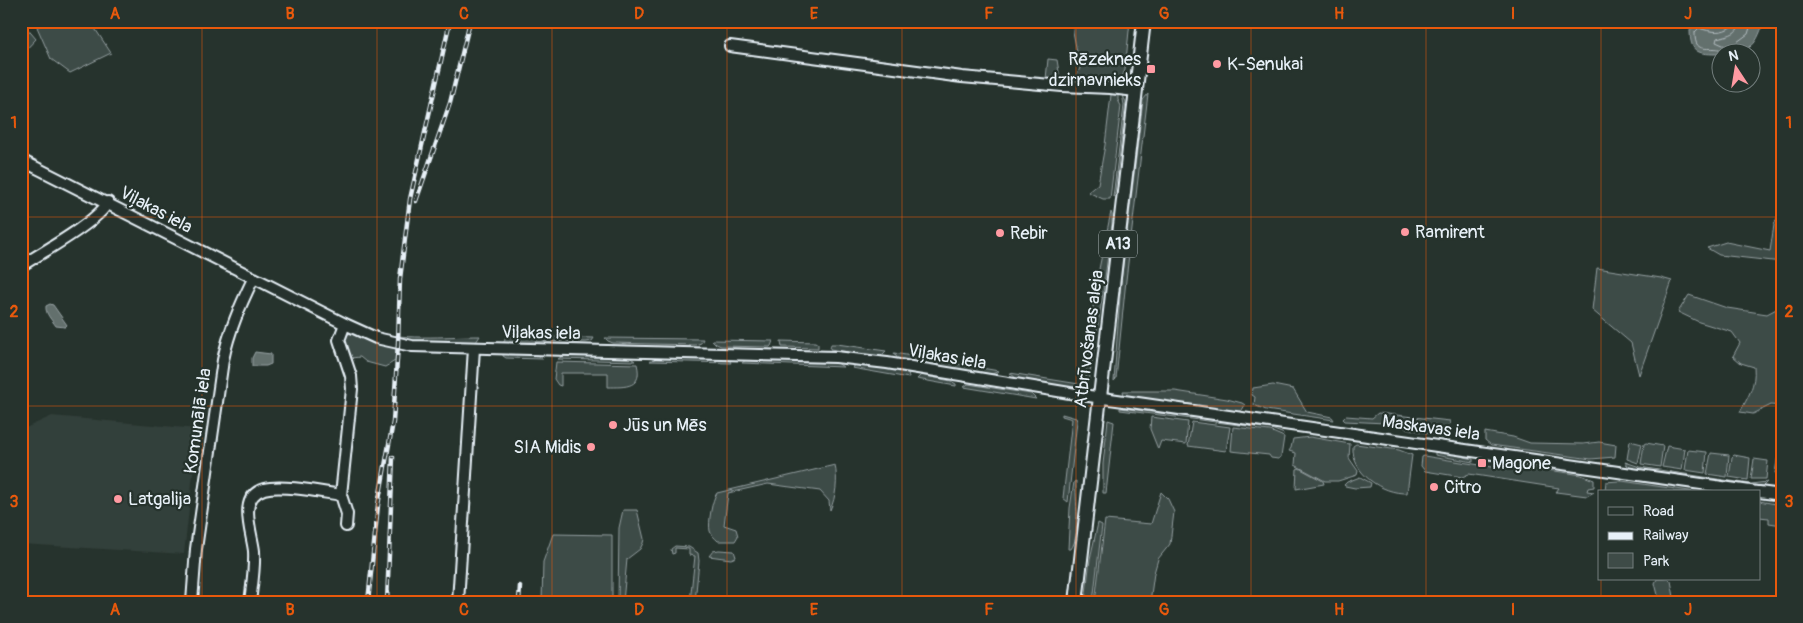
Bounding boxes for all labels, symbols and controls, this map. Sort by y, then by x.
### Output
text: A [110,4,121,24]
text: B [285,4,295,24]
text: C [459,4,469,24]
text: D [634,4,644,24]
text: E [810,4,819,24]
text: F [984,4,994,24]
text: G [1159,4,1170,24]
text: H [1334,4,1344,24]
text: I [1511,4,1515,24]
text: J [1684,4,1692,24]
north arrow [1710,42,1760,92]
text: N [1727,46,1740,65]
place label: Rēzeknes dzirnavnieks [1049,48,1141,92]
place label: K-Senukai [1227,53,1303,76]
marker: K-Senukai [1211,58,1223,70]
marker: Rēzeknes dzirnavnieks [1145,63,1157,75]
text: 1 [11,113,17,133]
text: 1 [1786,113,1792,133]
street label: Viļakas iela [116,181,196,239]
place label: Ramirent [1415,221,1486,244]
place label: Rebir [1010,222,1048,245]
marker: Ramirent [1399,226,1411,238]
marker: Rebir [994,227,1006,239]
road number: A13 [1099,230,1137,258]
street label: Atbrīvošanas aleja [1069,269,1109,409]
text: 2 [10,302,19,322]
text: 2 [1785,302,1794,322]
street label: Viļakas iela [501,321,581,345]
street label: Viļakas iela [906,339,988,375]
street label: Komunālā iela [179,367,217,475]
street label: Maskavas iela [1381,410,1481,446]
place label: Jūs un Mēs [623,414,707,437]
marker: Jūs un Mēs [607,419,619,431]
place label: SIA Midis [514,436,581,459]
marker: SIA Midis [585,441,597,453]
place label: Magone [1492,452,1551,475]
marker: Magone [1476,457,1488,469]
place label: Citro [1444,476,1482,499]
marker: Citro [1428,481,1440,493]
place label: Latgalija [128,488,191,511]
legend [1598,490,1760,580]
text: 3 [10,492,19,512]
text: 3 [1785,492,1794,512]
marker: Latgalija [112,493,124,505]
text: Road [1643,502,1674,521]
text: Railway [1643,526,1689,545]
text: Park [1643,552,1670,571]
text: A [110,600,121,620]
text: B [285,600,295,620]
text: C [459,600,469,620]
text: D [634,600,644,620]
text: E [810,600,819,620]
text: F [984,600,994,620]
text: G [1159,600,1170,620]
text: H [1334,600,1344,620]
text: I [1511,600,1515,620]
text: J [1684,600,1692,620]

